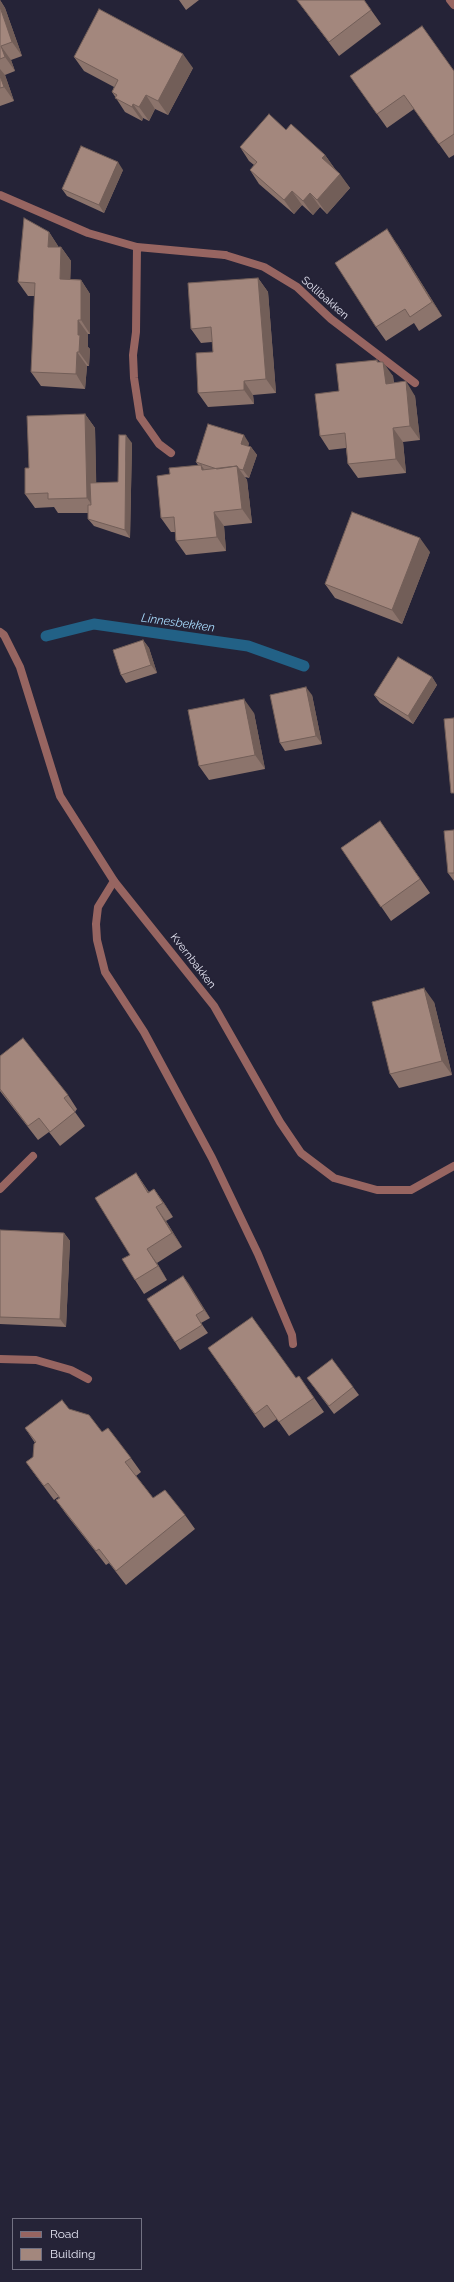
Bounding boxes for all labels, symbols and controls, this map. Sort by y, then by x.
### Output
street label: Sollibakken [299,274,351,322]
water label: Linnesbekken [140,611,216,635]
street label: Kvernbakken [167,931,219,991]
legend [12,2218,142,2270]
text: Road [50,2227,79,2241]
text: Building [50,2247,96,2261]

